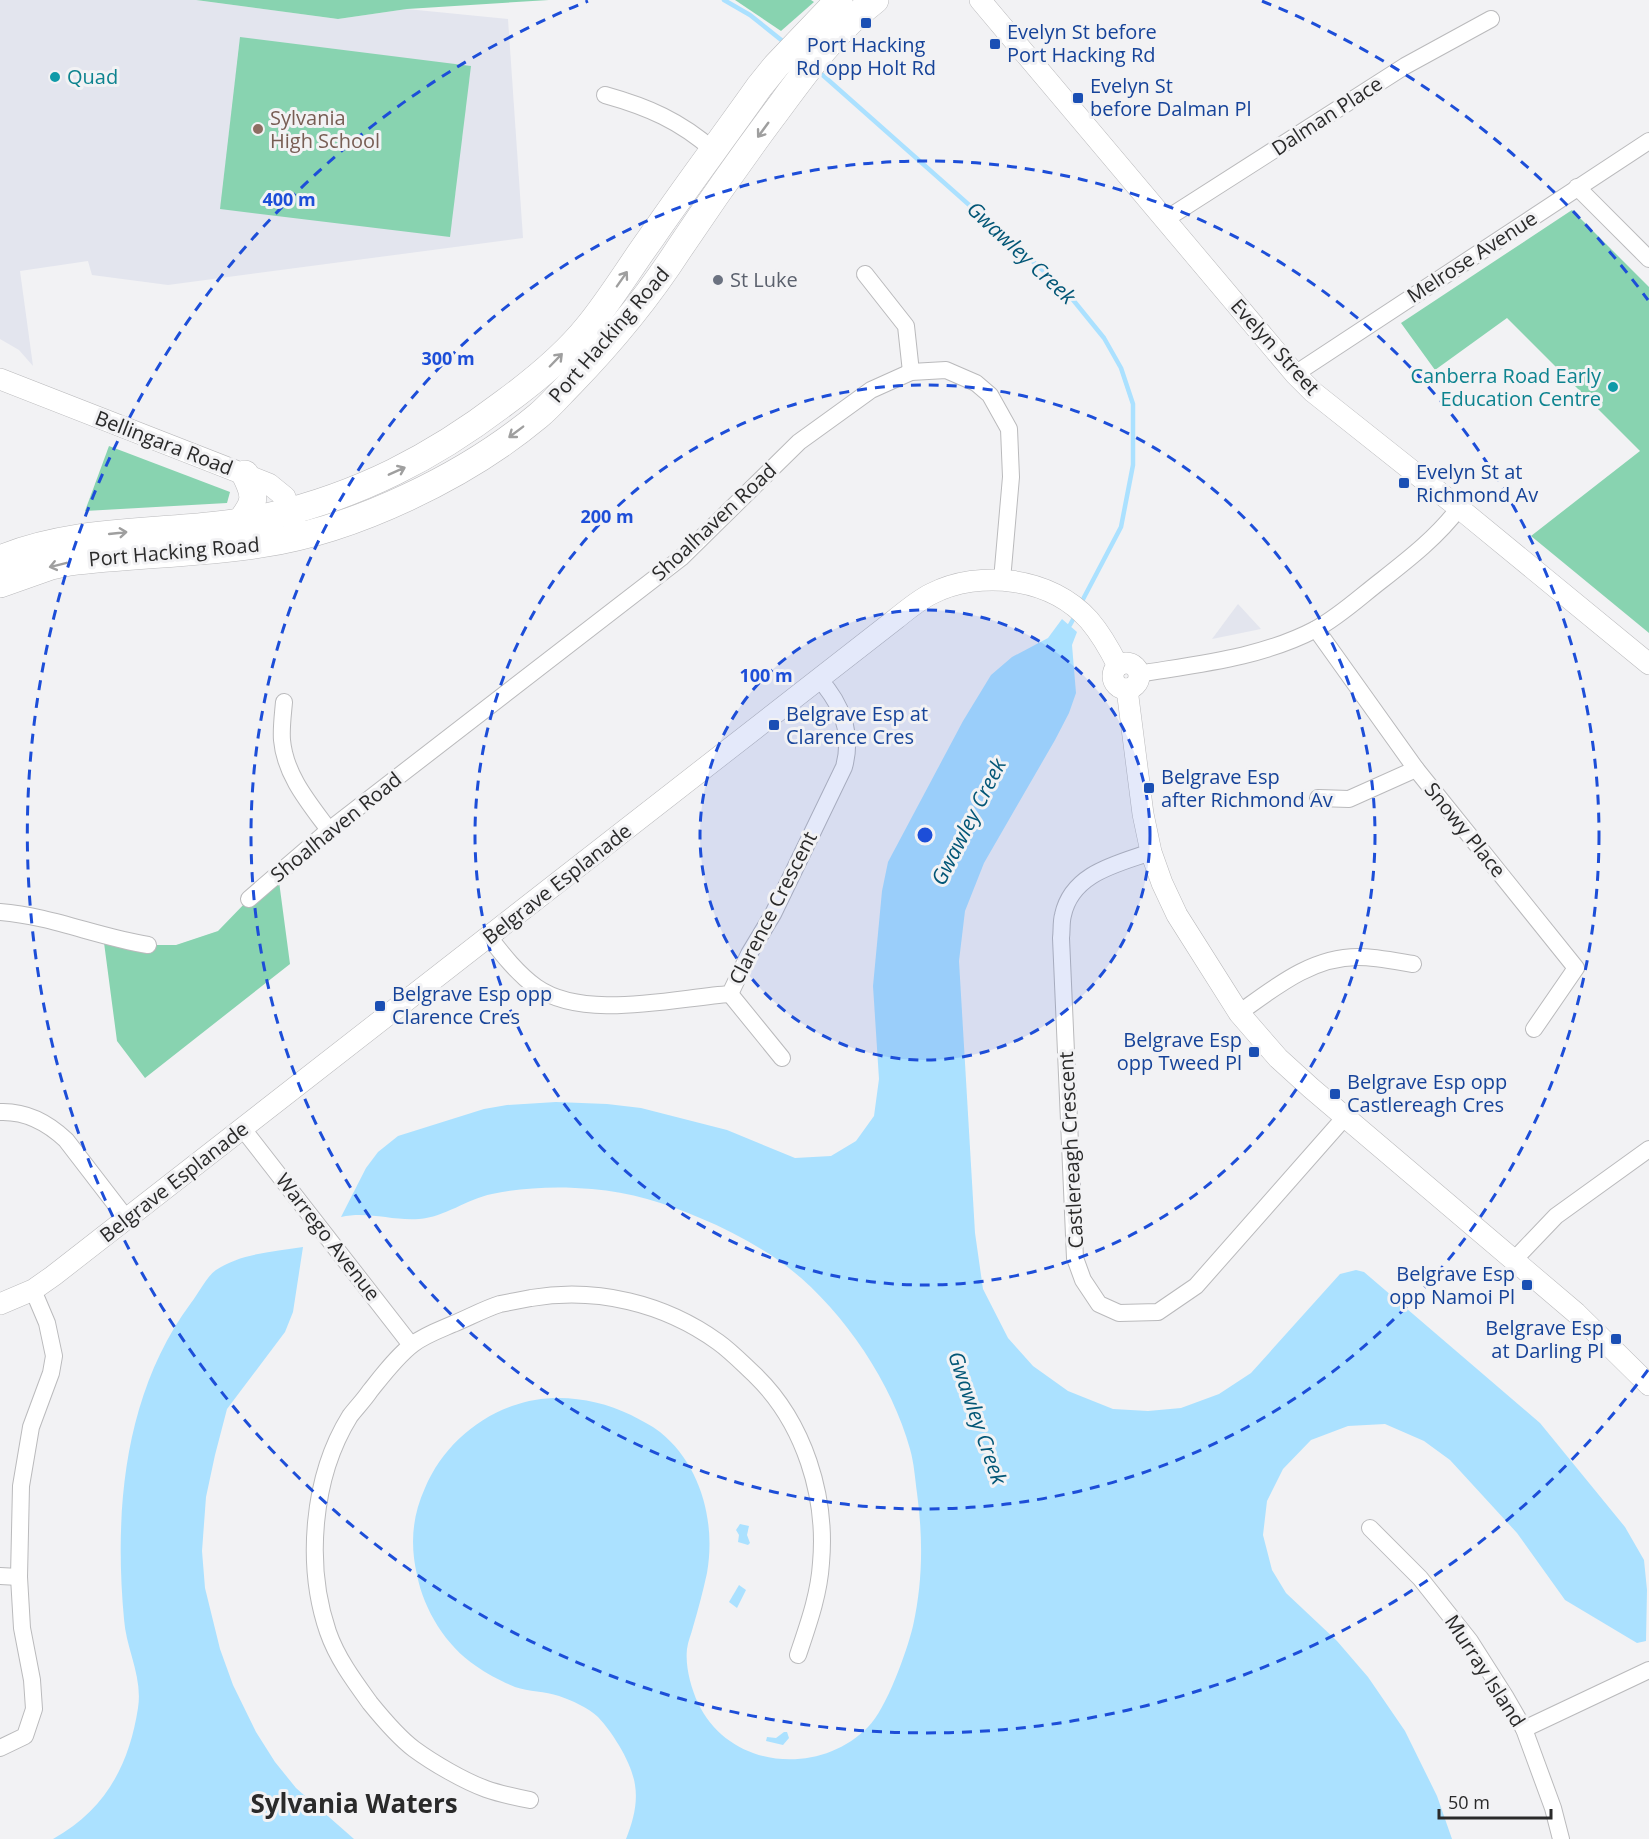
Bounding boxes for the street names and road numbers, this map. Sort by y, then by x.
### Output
street label: Dalman Place [1266,70,1387,161]
street label: Melrose Avenue [1401,204,1542,309]
street label: Port Hacking Road [542,261,675,408]
street label: Evelyn Street [1225,293,1326,401]
street label: Bellingara Road [91,404,237,481]
street label: Shoalhaven Road [645,457,782,586]
street label: Port Hacking Road [87,531,261,572]
street label: Shoalhaven Road [265,765,407,888]
street label: Snowy Place [1419,777,1512,883]
street label: Belgrave Esplanade [477,817,637,950]
street label: Clarence Crescent [722,827,823,989]
street label: Castlereagh Crescent [1052,1051,1089,1249]
street label: Belgrave Esplanade [94,1115,254,1248]
street label: Warrego Avenue [270,1167,387,1306]
street label: Murray Island [1439,1609,1532,1732]

